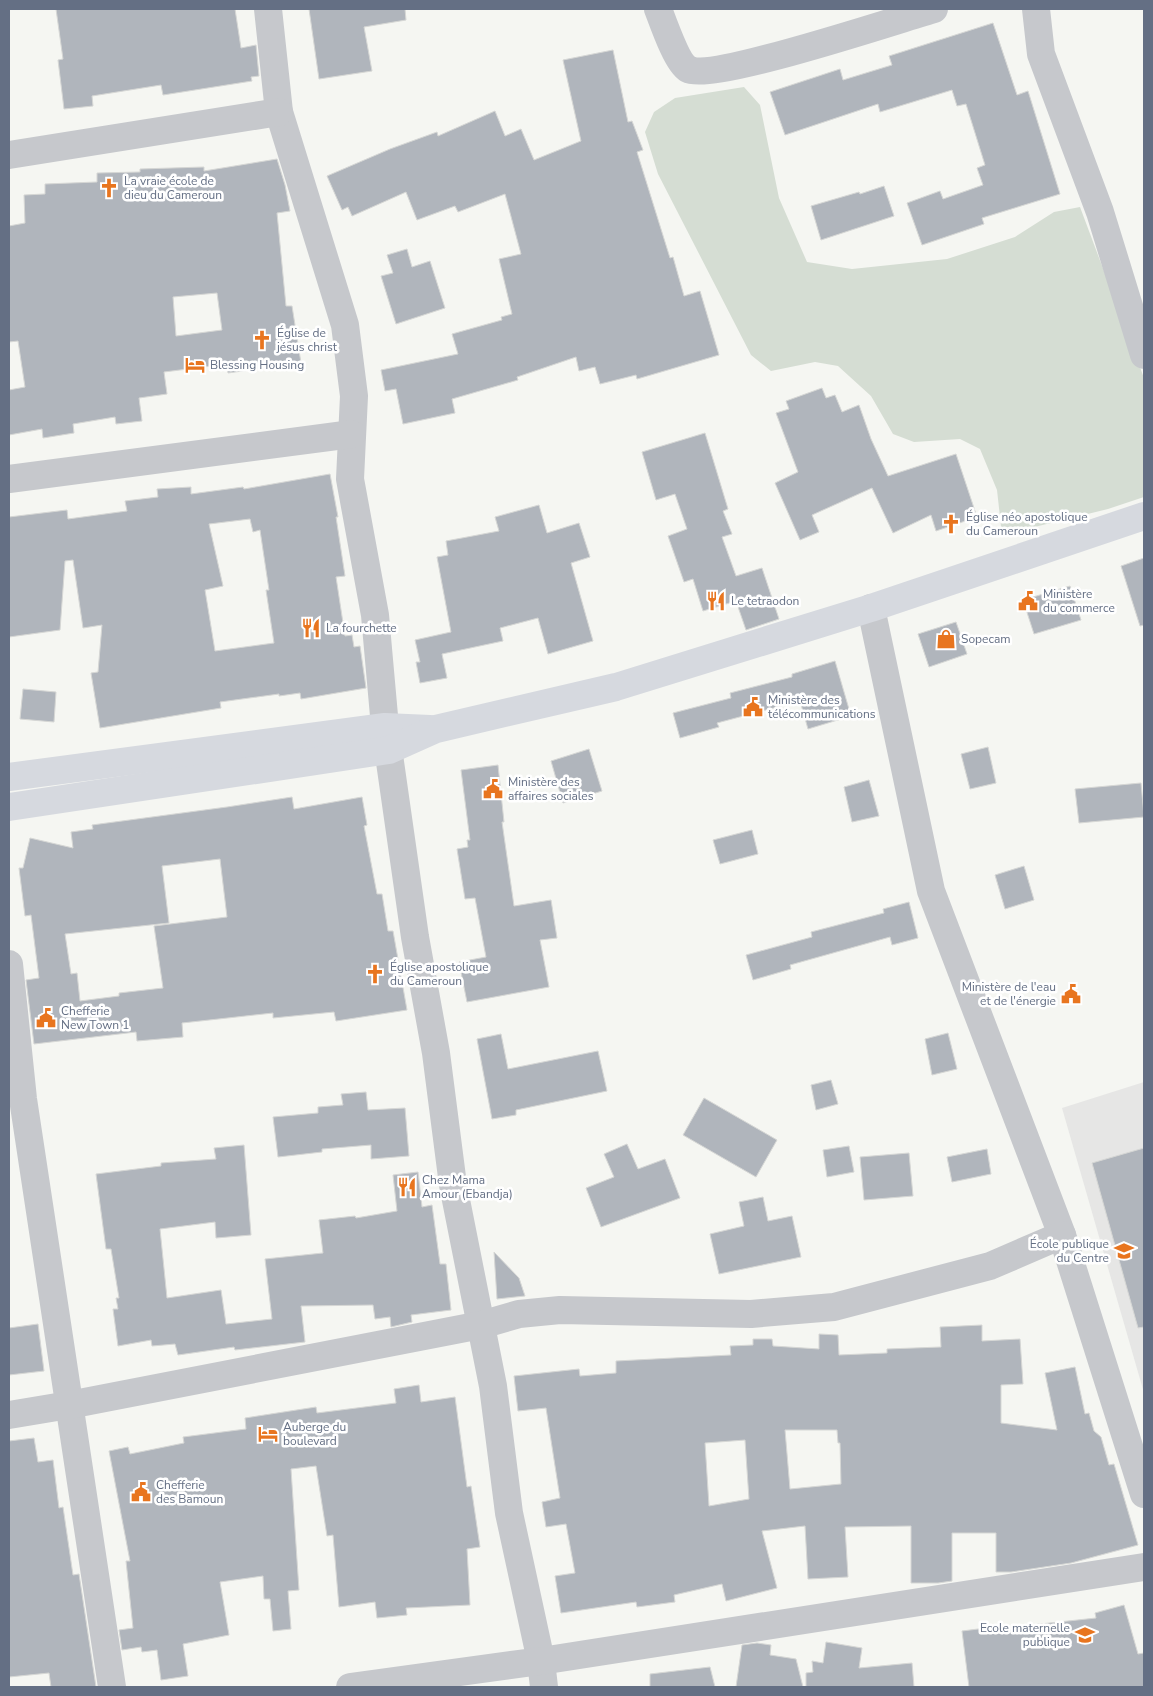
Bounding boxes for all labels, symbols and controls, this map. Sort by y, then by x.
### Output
place label: La vraie école de dieu du Cameroun [124,173,222,203]
church icon: La vraie école de dieu du Cameroun [98,177,120,199]
place label: Église de jésus christ [276,325,338,355]
church icon: Église de jésus christ [251,329,273,351]
hotel icon: Blessing Housing [184,354,206,376]
place label: Blessing Housing [210,357,304,373]
place label: Église néo apostolique du Cameroun [966,509,1088,539]
church icon: Église néo apostolique du Cameroun [940,513,962,535]
place label: Ministère du commerce [1043,586,1115,616]
restaurant icon: Le tetraodon [705,590,727,612]
public building icon: Ministère du commerce [1017,590,1039,612]
place label: Le tetraodon [731,593,799,609]
restaurant icon: La fourchette [300,617,322,639]
place label: La fourchette [326,620,397,636]
shop icon: Sopecam [935,628,957,650]
place label: Sopecam [961,631,1011,647]
place label: Ministère des télécommunications [768,692,876,722]
public building icon: Ministère des télécommunications [742,696,764,718]
place label: Ministère des affaires sociales [508,774,594,804]
public building icon: Ministère des affaires sociales [482,778,504,800]
place label: Église apostolique du Cameroun [390,959,489,989]
church icon: Église apostolique du Cameroun [364,963,386,985]
place label: Ministère de l'eau et de l'énergie [962,979,1056,1009]
public building icon: Ministère de l'eau et de l'énergie [1060,983,1082,1005]
place label: Chefferie New Town 1 [61,1003,129,1033]
public building icon: Chefferie New Town 1 [35,1007,57,1029]
place label: Chez Mama Amour (Ebandja) [422,1172,513,1202]
restaurant icon: Chez Mama Amour (Ebandja) [396,1176,418,1198]
place label: École publique du Centre [1030,1236,1109,1266]
school or university icon: École publique du Centre [1113,1240,1135,1262]
place label: Auberge du boulevard [283,1419,346,1449]
hotel icon: Auberge du boulevard [257,1423,279,1445]
place label: Chefferie des Bamoun [156,1477,223,1507]
public building icon: Chefferie des Bamoun [130,1481,152,1503]
place label: Ecole maternelle publique [980,1620,1070,1650]
school or university icon: Ecole maternelle publique [1074,1624,1096,1646]

